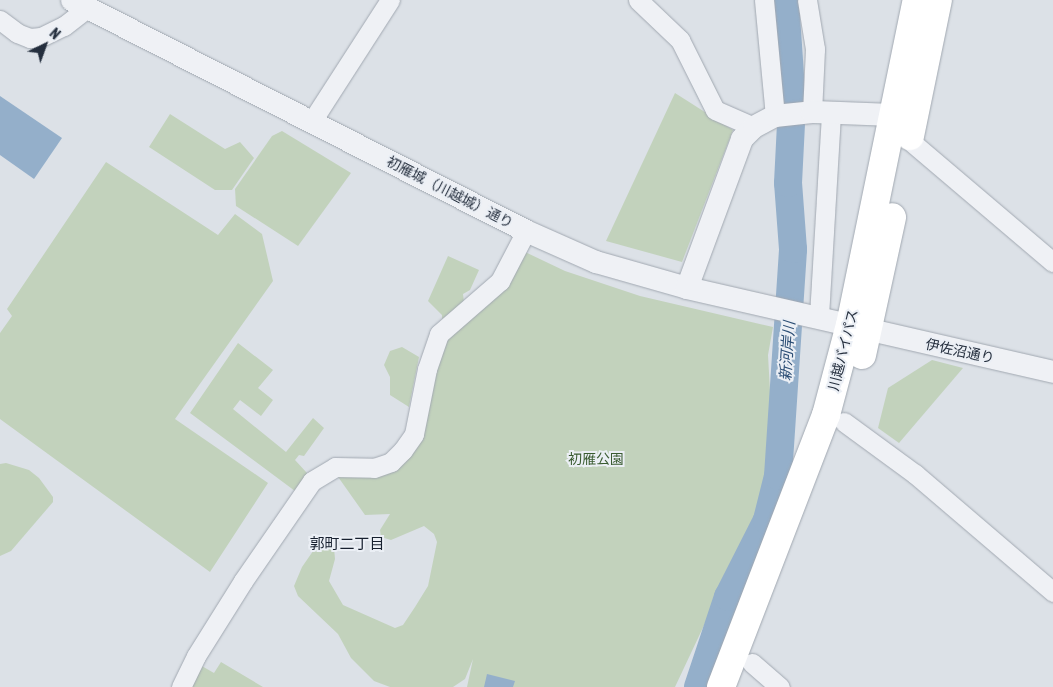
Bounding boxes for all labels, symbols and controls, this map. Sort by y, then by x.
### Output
north arrow [20,20,70,70]
text: N [47,25,63,43]
street label: 初雁城（川越城）通り [384,153,516,231]
street label: 川越バイパス [825,307,861,393]
water label: 新河岸川 [776,320,798,382]
street label: 伊佐沼通り [924,336,996,366]
park label: 初雁公園 [568,451,624,467]
district label: 郭町二丁目 [310,535,384,553]

